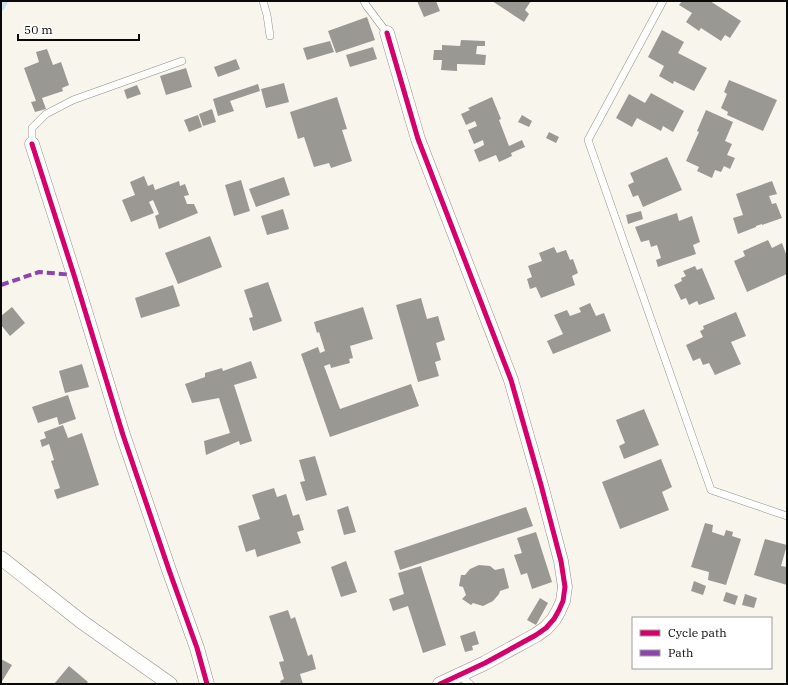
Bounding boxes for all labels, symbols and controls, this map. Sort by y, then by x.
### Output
scale bar [18,16,139,42]
text: 50 m [24,22,53,37]
legend [632,617,772,669]
text: Cycle path [668,625,727,640]
text: Path [668,645,694,660]

